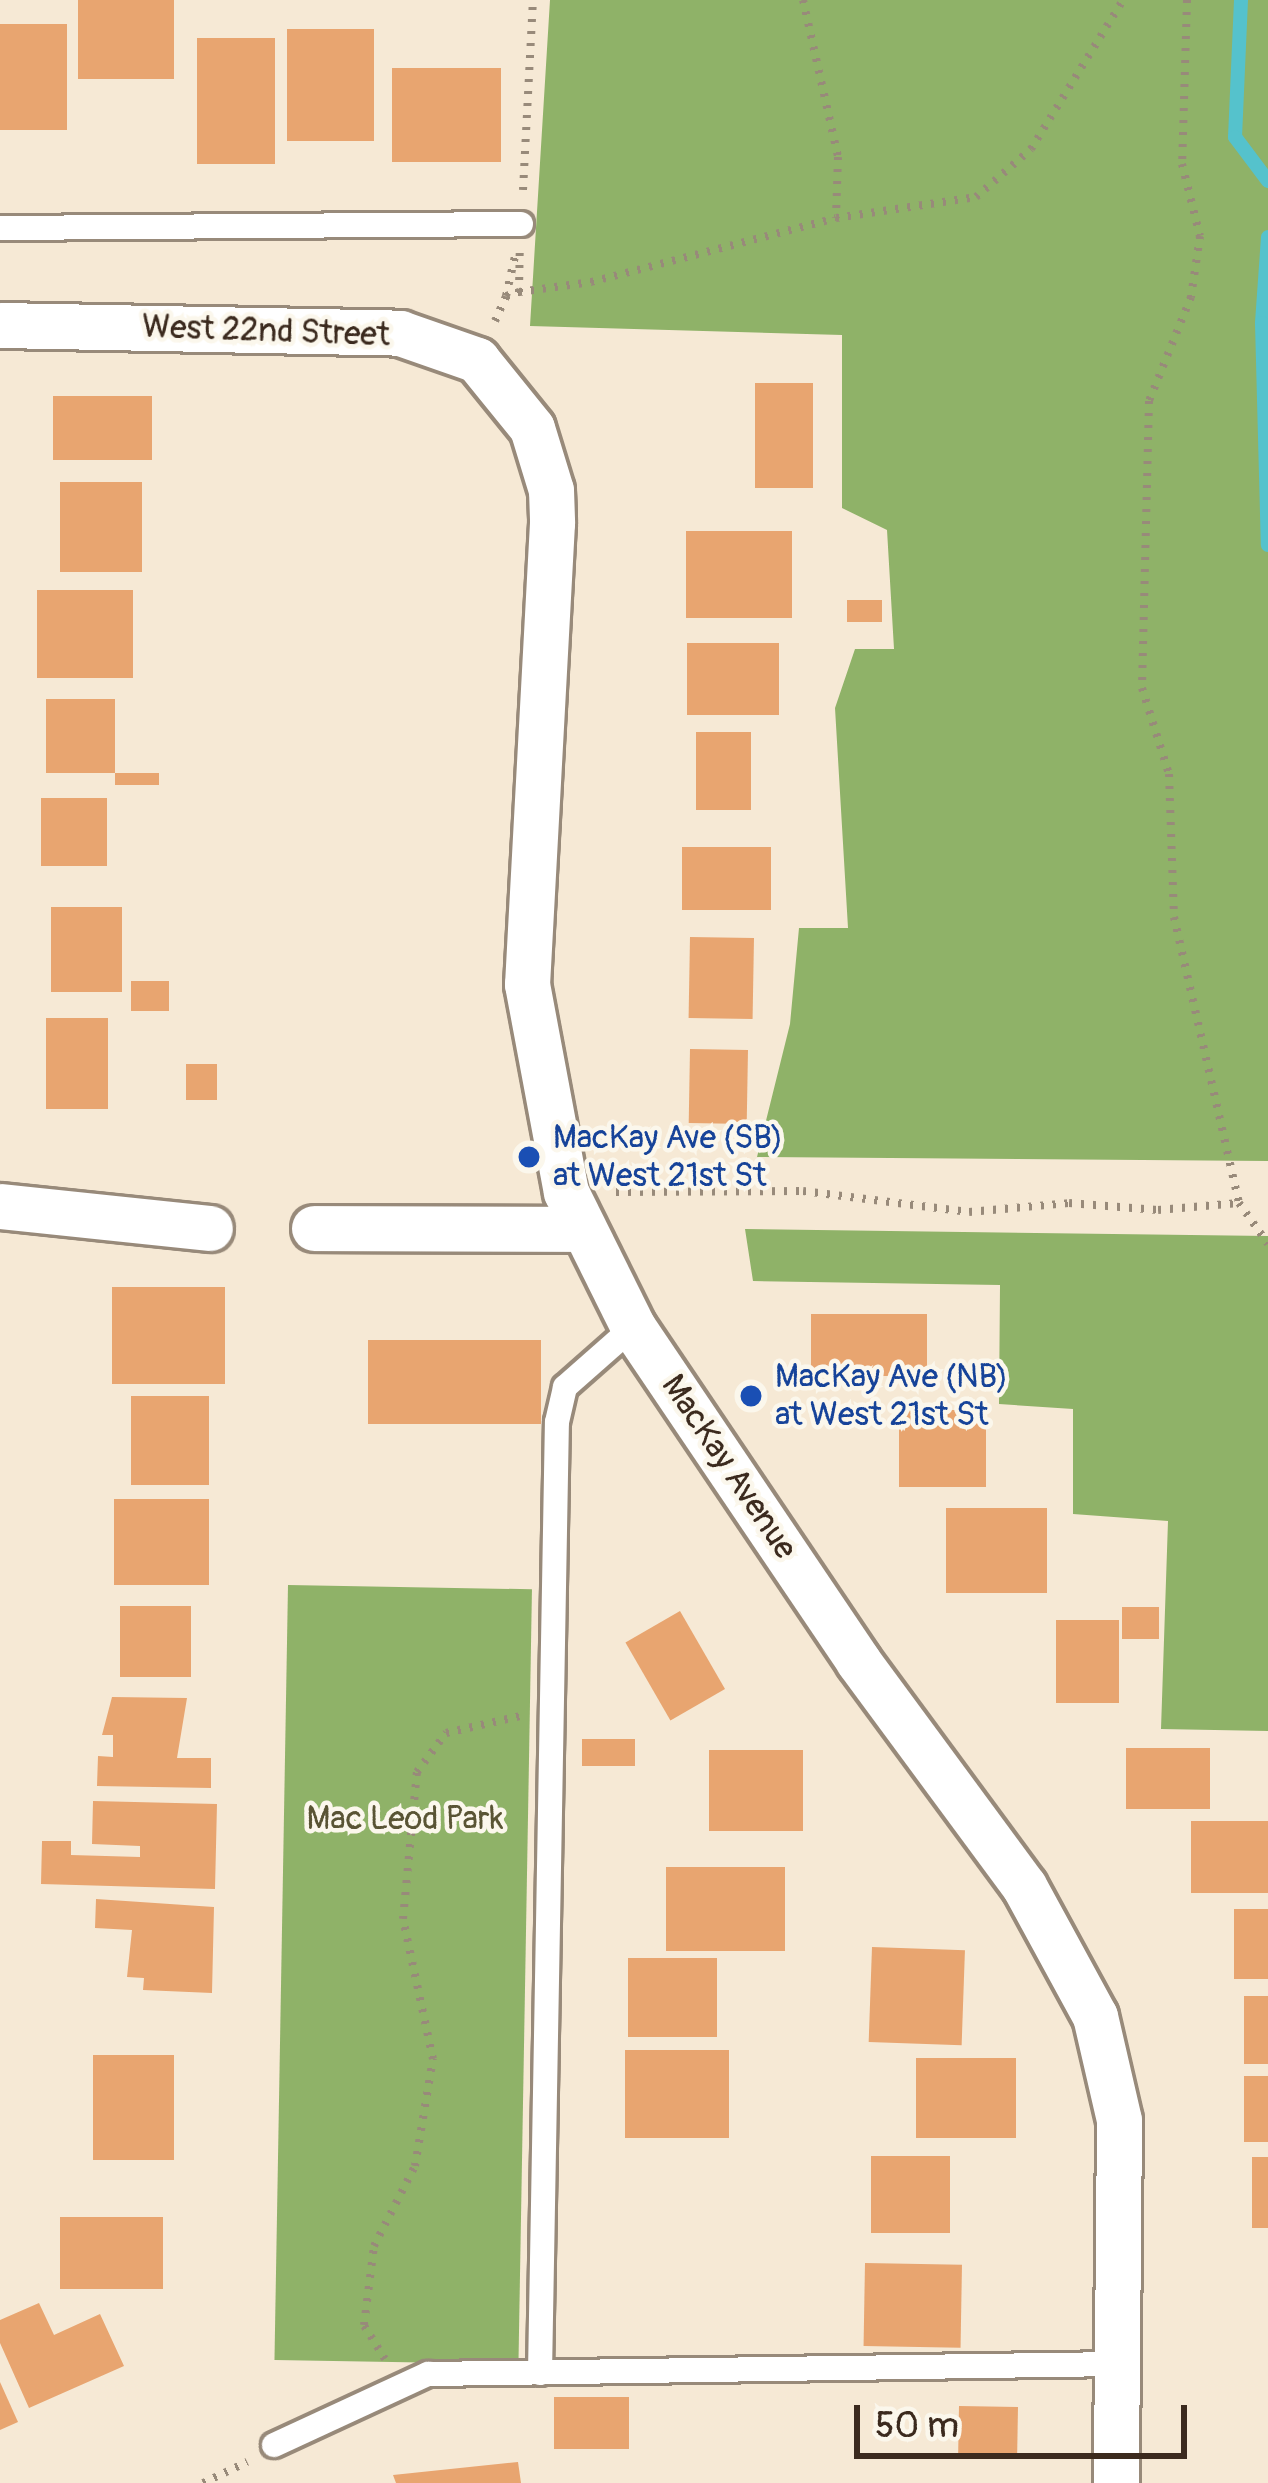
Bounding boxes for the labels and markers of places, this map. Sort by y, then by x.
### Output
place label: MacKay Ave (SB) at West 21st St [553,1118,783,1196]
marker: MacKay Ave (SB) at West 21st St [516,1144,542,1170]
place label: MacKay Ave (NB) at West 21st St [775,1357,1008,1435]
marker: MacKay Ave (NB) at West 21st St [738,1383,764,1409]

